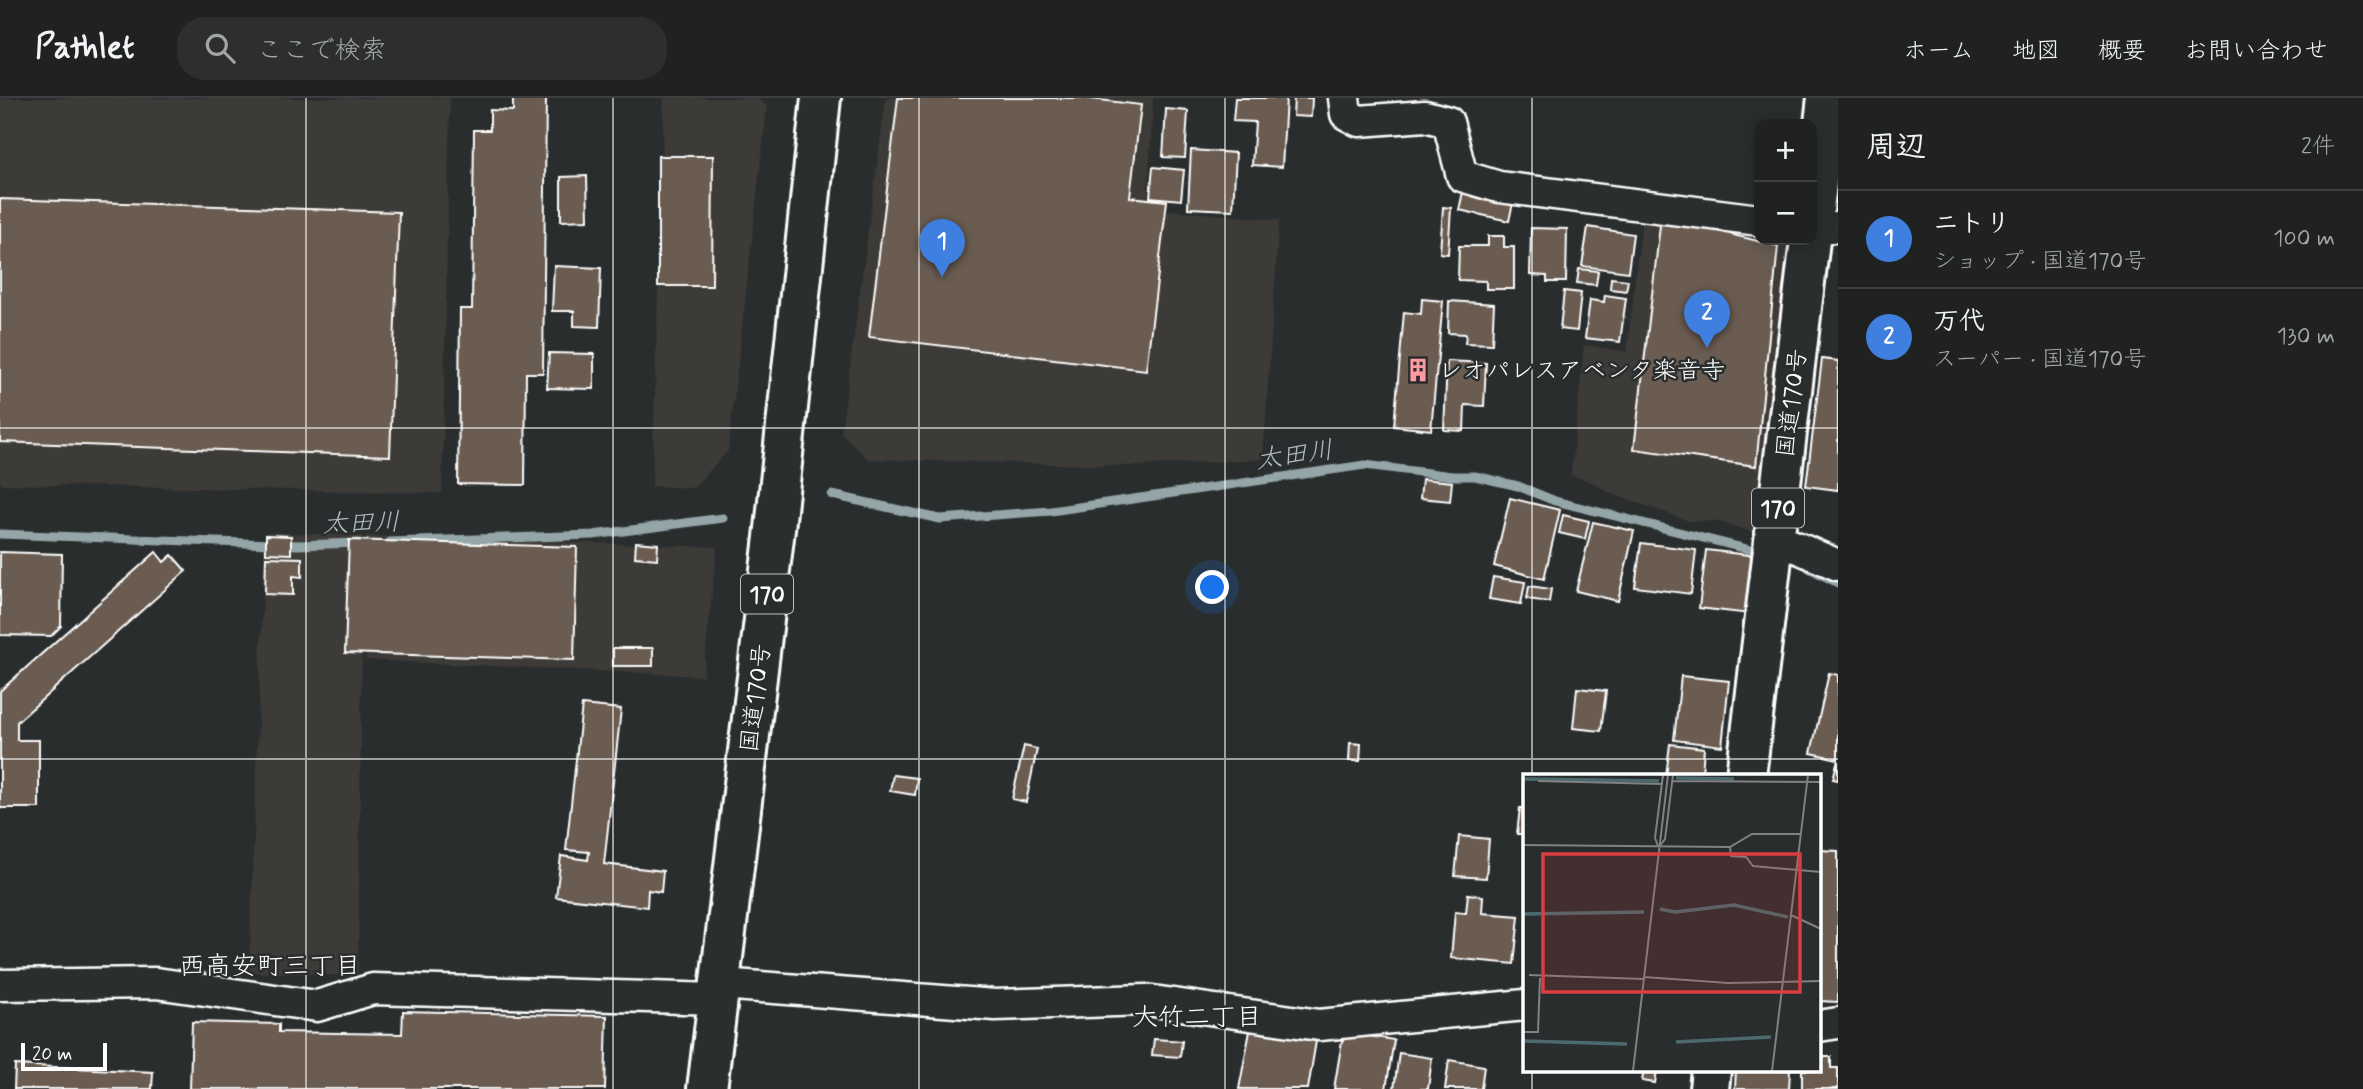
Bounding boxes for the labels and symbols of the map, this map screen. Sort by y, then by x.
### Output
pin: 1 [919,219,965,277]
pin: 2 [1684,290,1730,348]
street label: 国道170号 [1770,347,1815,459]
building icon: レオパレスアベンタ楽音寺 [1404,356,1432,384]
place label: レオパレスアベンタ楽音寺 [1438,356,1725,387]
water label: 太田川 [1253,434,1335,478]
road number: 170 [1752,488,1804,528]
water label: 太田川 [321,506,401,542]
your location [1195,570,1229,604]
road number: 170 [741,574,793,614]
street label: 国道170号 [734,642,779,754]
inset map [1523,774,1820,1072]
district label: 西高安町三丁目 [179,950,361,984]
district label: 大竹二丁目 [1132,1001,1262,1035]
scale bar [21,1040,107,1072]

